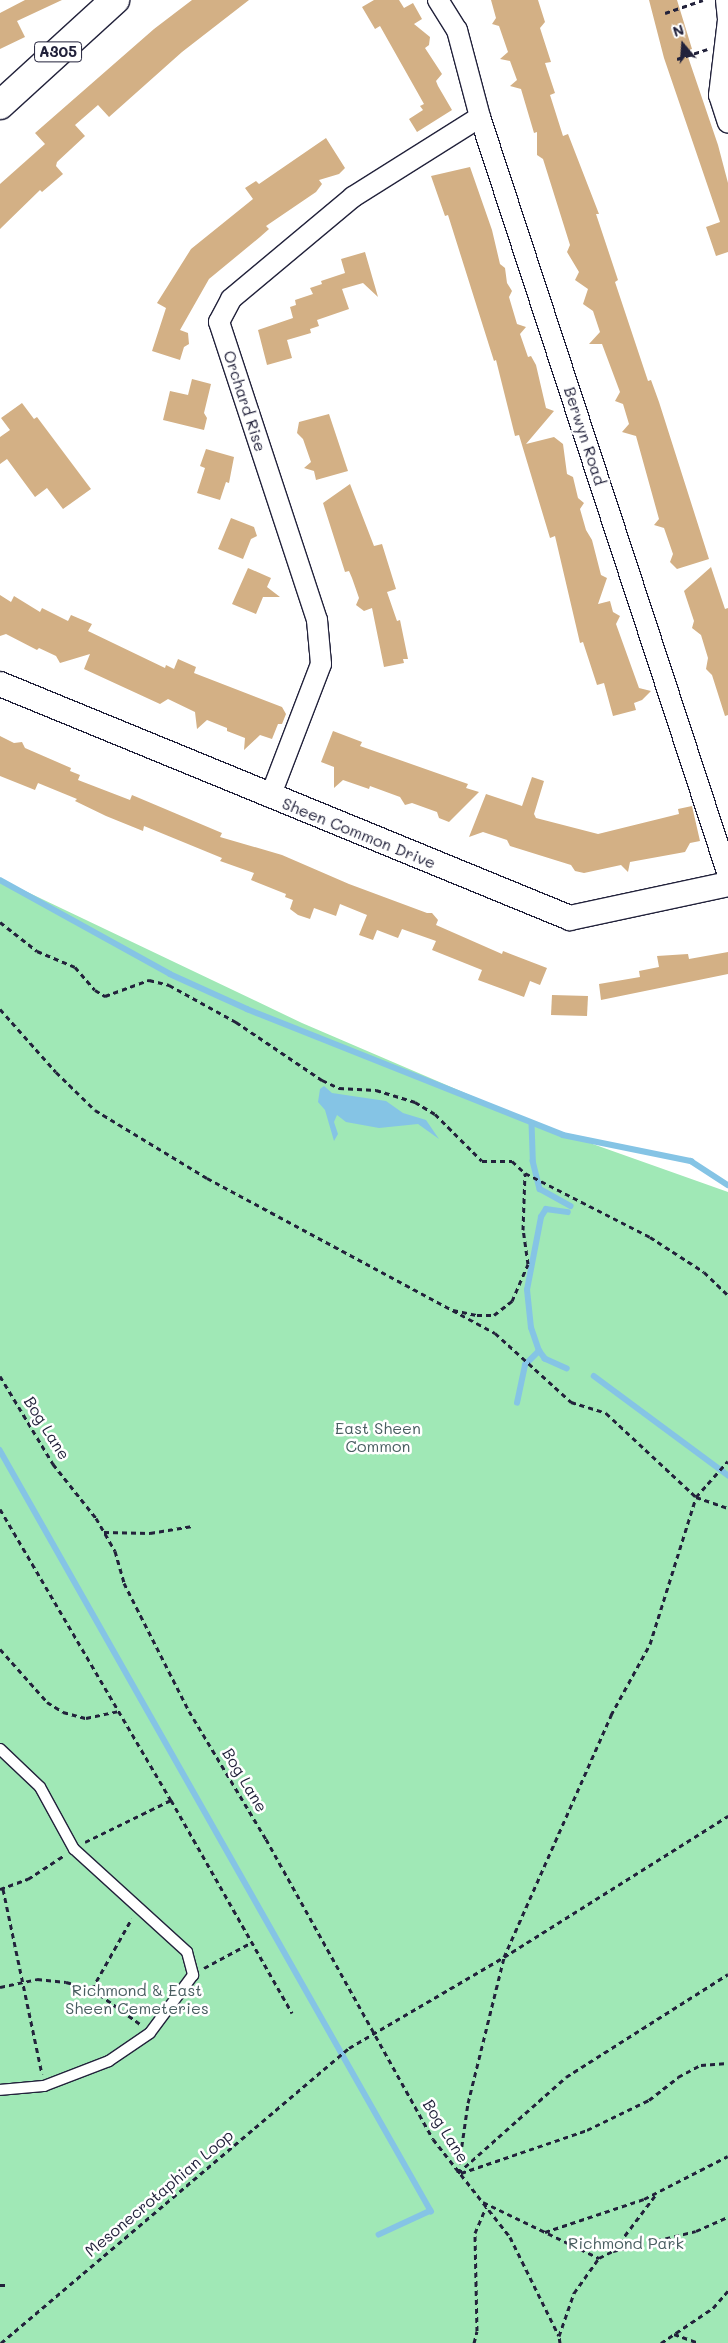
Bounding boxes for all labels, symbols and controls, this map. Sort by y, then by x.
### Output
north arrow [658,20,708,70]
text: N [670,20,686,41]
road number: A305 [33,40,83,64]
street label: Orchard Rise [220,348,270,454]
street label: Berwyn Road [560,384,610,488]
street label: Sheen Common Drive [279,793,439,873]
street label: Bog Lane [20,1393,74,1463]
park label: East Sheen Common [335,1418,421,1456]
street label: Bog Lane [218,1745,272,1815]
park label: Richmond & East Sheen Cemeteries [65,1980,209,2018]
street label: Bog Lane [419,2096,473,2166]
street label: Mesonecrotaphian Loop [81,2125,237,2261]
park label: Richmond Park [568,2233,684,2253]

